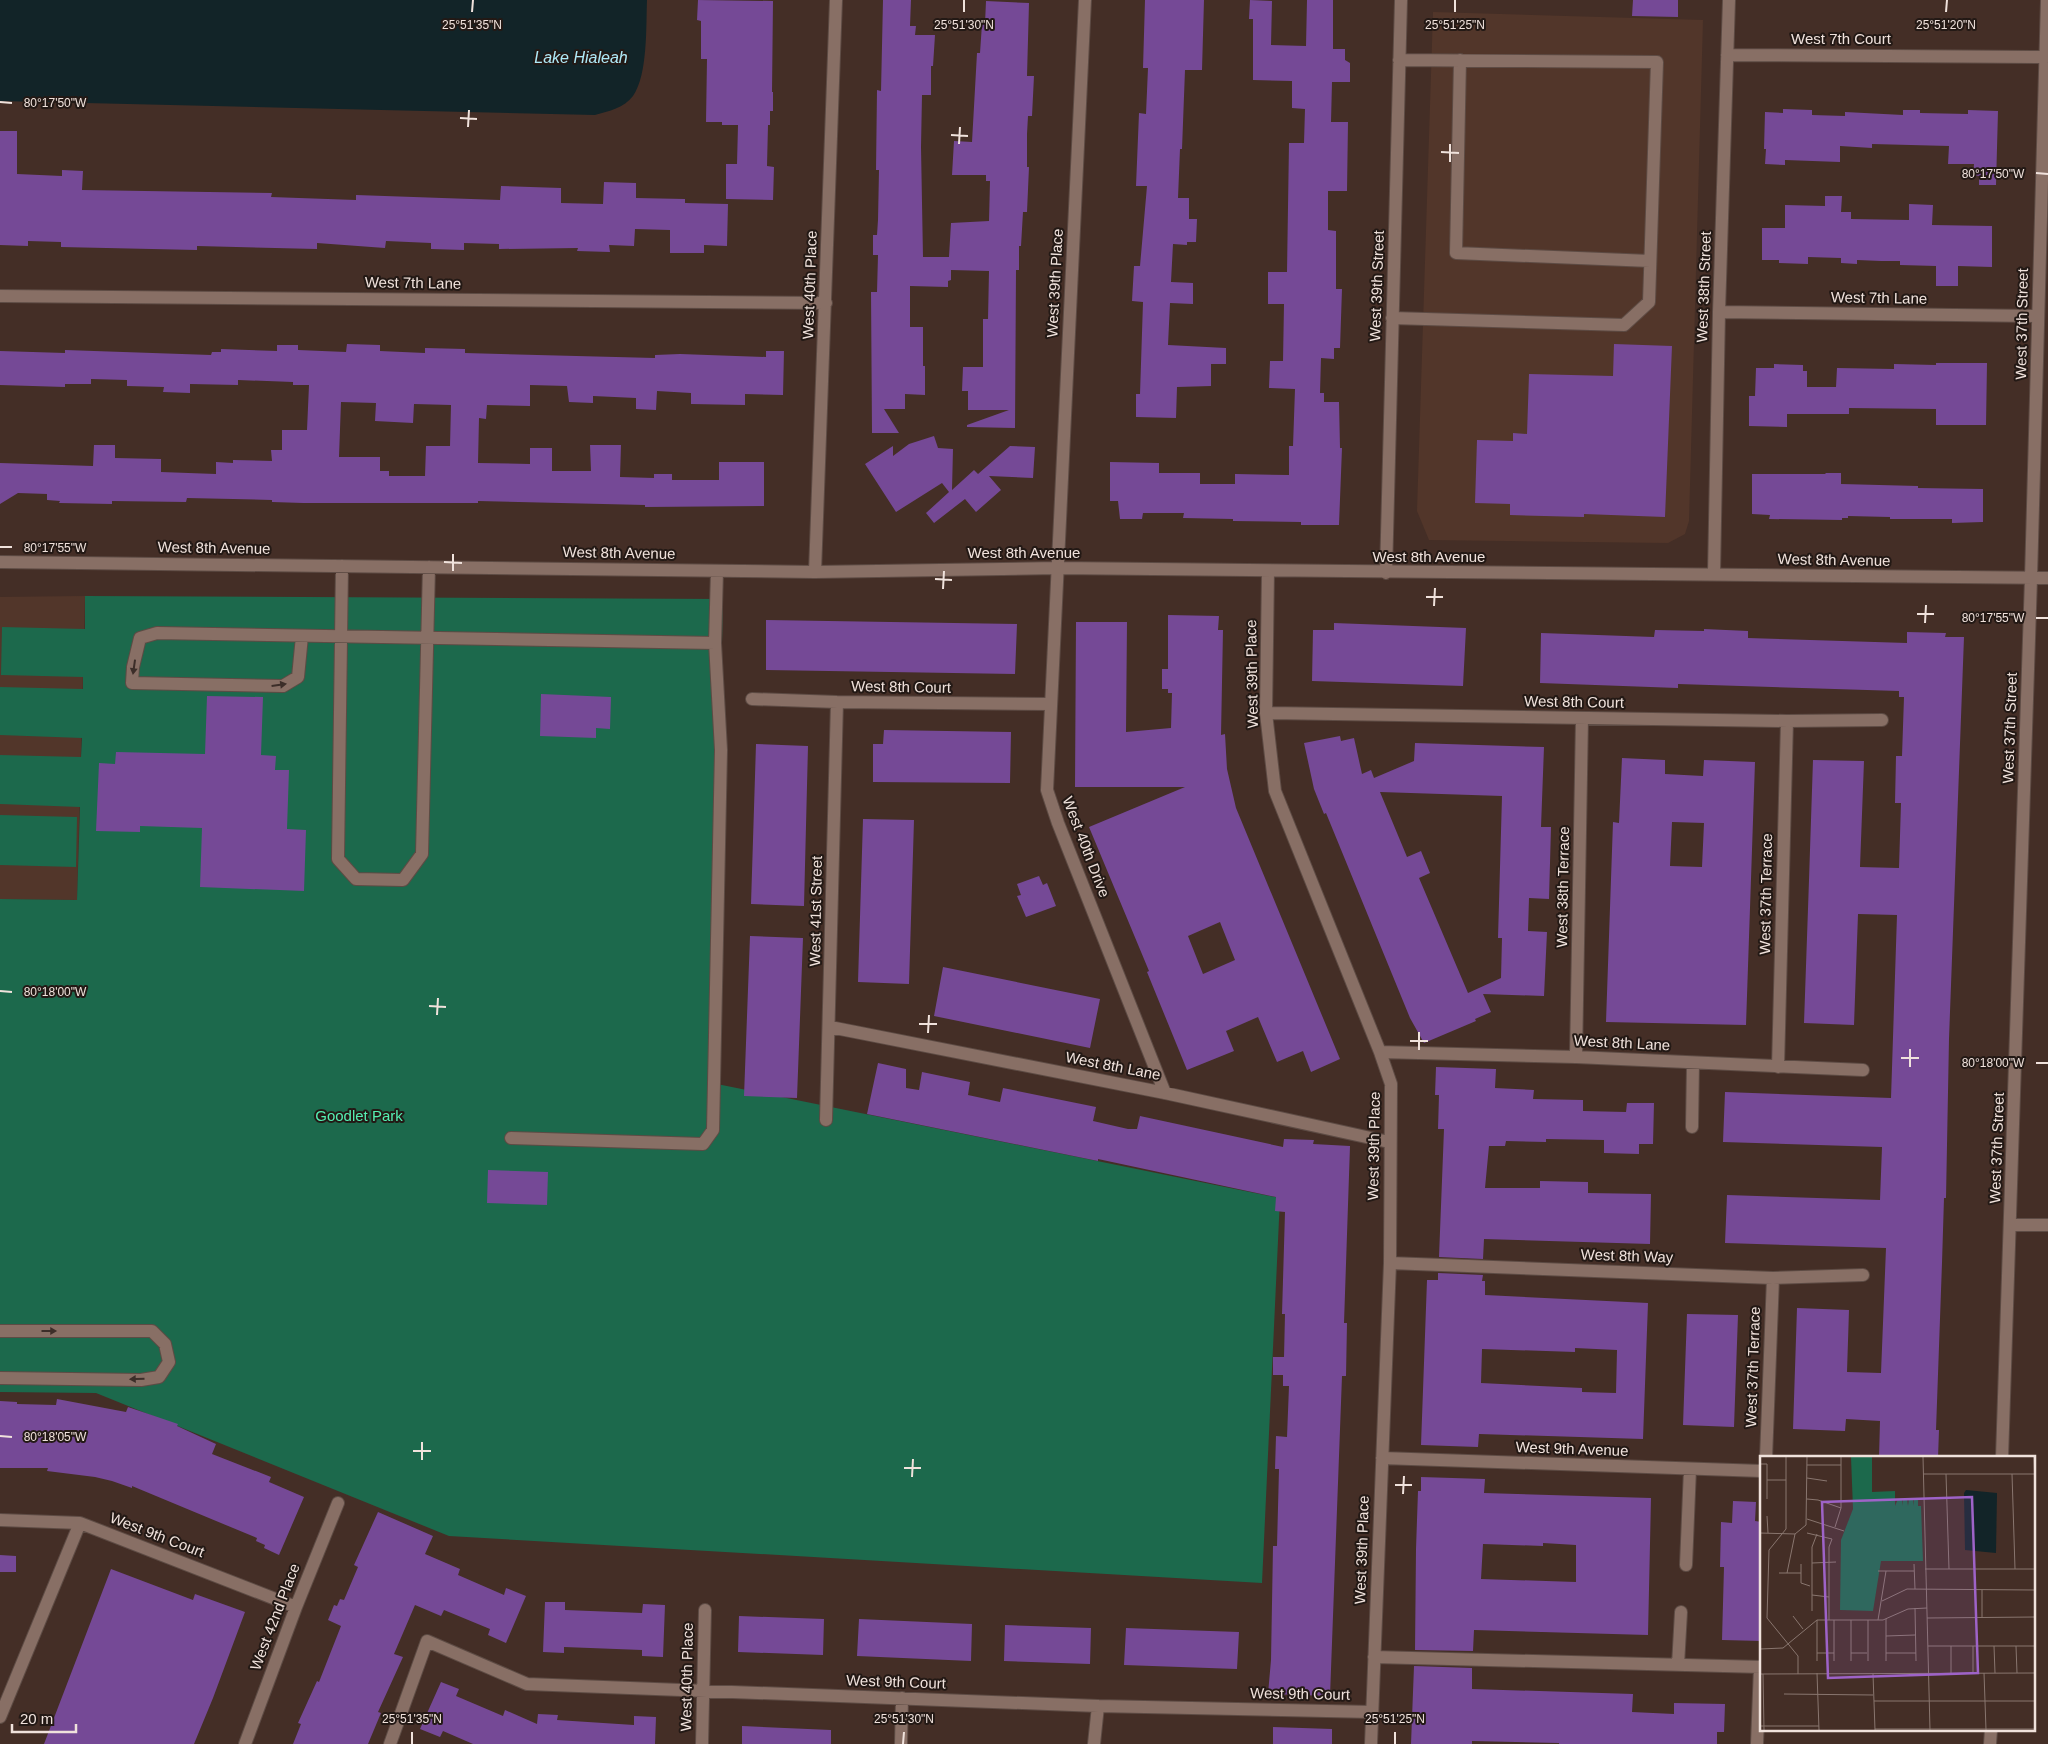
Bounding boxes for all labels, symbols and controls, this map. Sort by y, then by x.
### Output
text: 25°51'35"N [442,18,502,32]
text: 25°51'30"N [934,18,994,32]
text: 25°51'25"N [1425,18,1485,32]
text: 25°51'20"N [1916,18,1976,32]
street label: West 7th Court [1791,30,1892,47]
water label: Lake Hialeah [534,49,628,66]
text: 80°17'50"W [24,96,87,110]
text: 80°17'50"W [1962,167,2025,181]
street label: West 39th Place [1043,228,1066,338]
street label: West 39th Street [1366,229,1387,342]
street label: West 40th Place [799,230,820,340]
street label: West 38th Street [1693,230,1714,343]
street label: West 37th Street [2012,267,2031,380]
street label: West 7th Lane [365,273,461,292]
street label: West 7th Lane [1831,288,1927,307]
street label: West 8th Avenue [157,538,271,557]
text: 80°17'55"W [24,541,87,555]
street label: West 8th Avenue [562,543,676,562]
street label: West 8th Avenue [968,544,1080,561]
street label: West 8th Avenue [1373,548,1485,565]
street label: West 8th Avenue [1777,550,1891,569]
text: 80°17'55"W [1962,611,2025,625]
street label: West 39th Place [1242,619,1261,729]
one-way arrow [129,660,137,676]
street label: West 37th Street [1999,671,2020,784]
street label: West 8th Court [851,677,952,696]
one-way arrow [271,680,287,688]
street label: West 8th Court [1524,692,1625,711]
street label: West 40th Drive [1059,794,1113,900]
street label: West 38th Terrace [1553,826,1572,948]
street label: West 37th Terrace [1756,833,1775,955]
street label: West 41st Street [806,855,825,966]
text: 80°18'00"W [24,985,87,999]
street label: West 8th Lane [1573,1031,1671,1054]
street label: West 8th Lane [1064,1048,1162,1083]
text: 80°18'00"W [1962,1056,2025,1070]
street label: West 39th Place [1364,1091,1383,1201]
street label: West 37th Street [1986,1091,2007,1204]
park label: Goodlet Park [315,1107,403,1124]
street label: West 8th Way [1580,1245,1674,1266]
street label: West 37th Terrace [1742,1306,1763,1428]
one-way arrow [41,1327,57,1335]
one-way arrow [129,1375,145,1383]
text: 80°18'05"W [24,1430,87,1444]
street label: West 9th Avenue [1515,1438,1629,1459]
inset map [1760,1456,2036,1732]
street label: West 39th Place [1351,1495,1372,1605]
street label: West 9th Court [108,1509,208,1561]
street label: West 42nd Place [246,1561,303,1673]
street label: West 40th Place [677,1622,696,1732]
street label: West 9th Court [846,1671,947,1692]
street label: West 9th Court [1250,1684,1351,1703]
scale bar [12,1702,76,1734]
text: 20 m [20,1710,53,1727]
text: 25°51'35"N [382,1712,442,1726]
text: 25°51'30"N [874,1712,934,1726]
text: 25°51'25"N [1365,1712,1425,1726]

